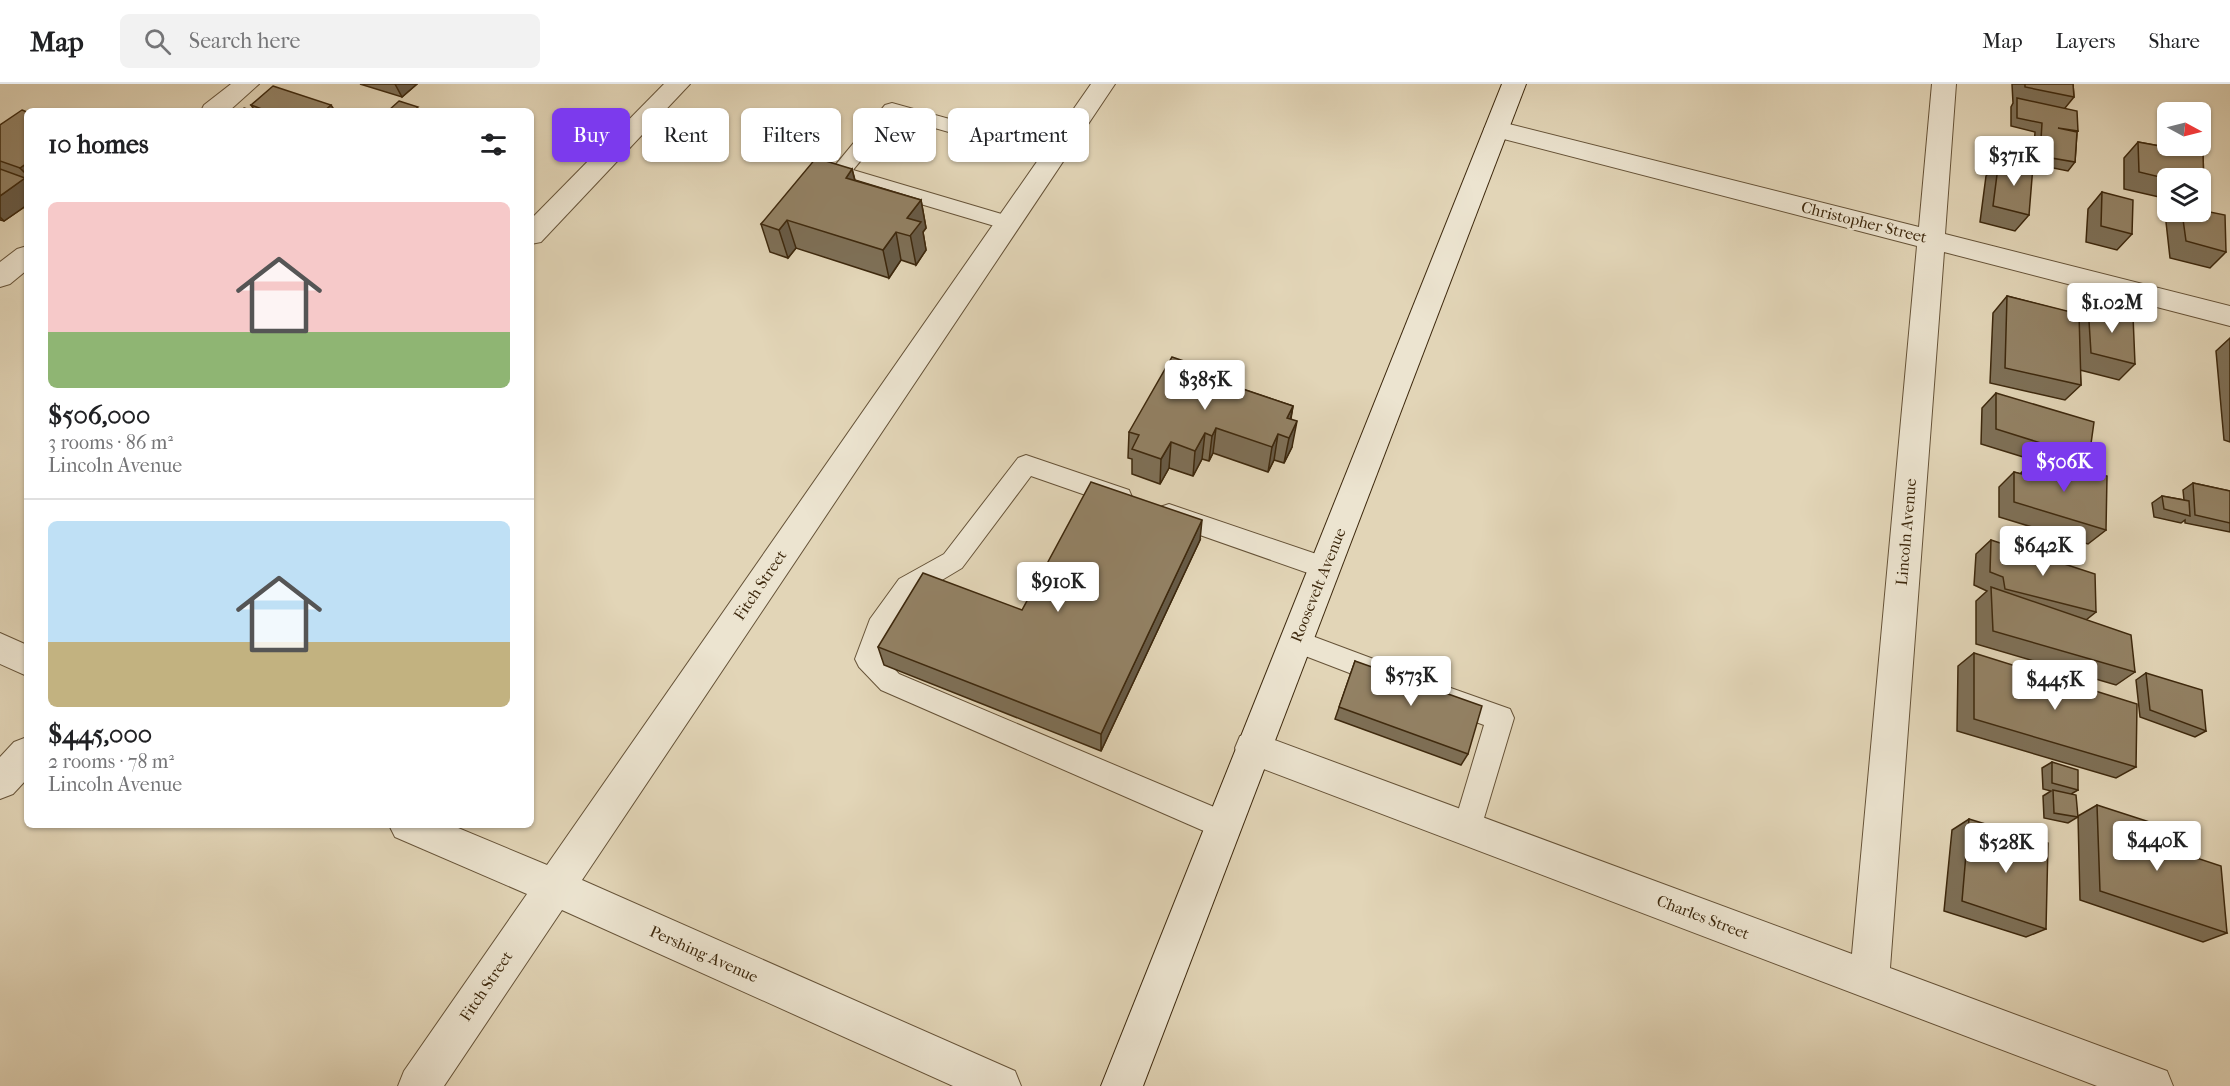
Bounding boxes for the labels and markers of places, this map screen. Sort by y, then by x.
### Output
pin: $371K [1972,136,2056,187]
pin: $1.02M [2063,283,2161,334]
pin: $385K [1163,360,1247,411]
pin: $506K [2022,442,2106,493]
pin: $642K [2001,526,2085,577]
pin: $910K [1016,562,1100,613]
pin: $573K [1369,656,1453,707]
pin: $445K [2013,660,2097,711]
pin: $440K [2115,821,2199,872]
pin: $528K [1964,823,2048,874]

